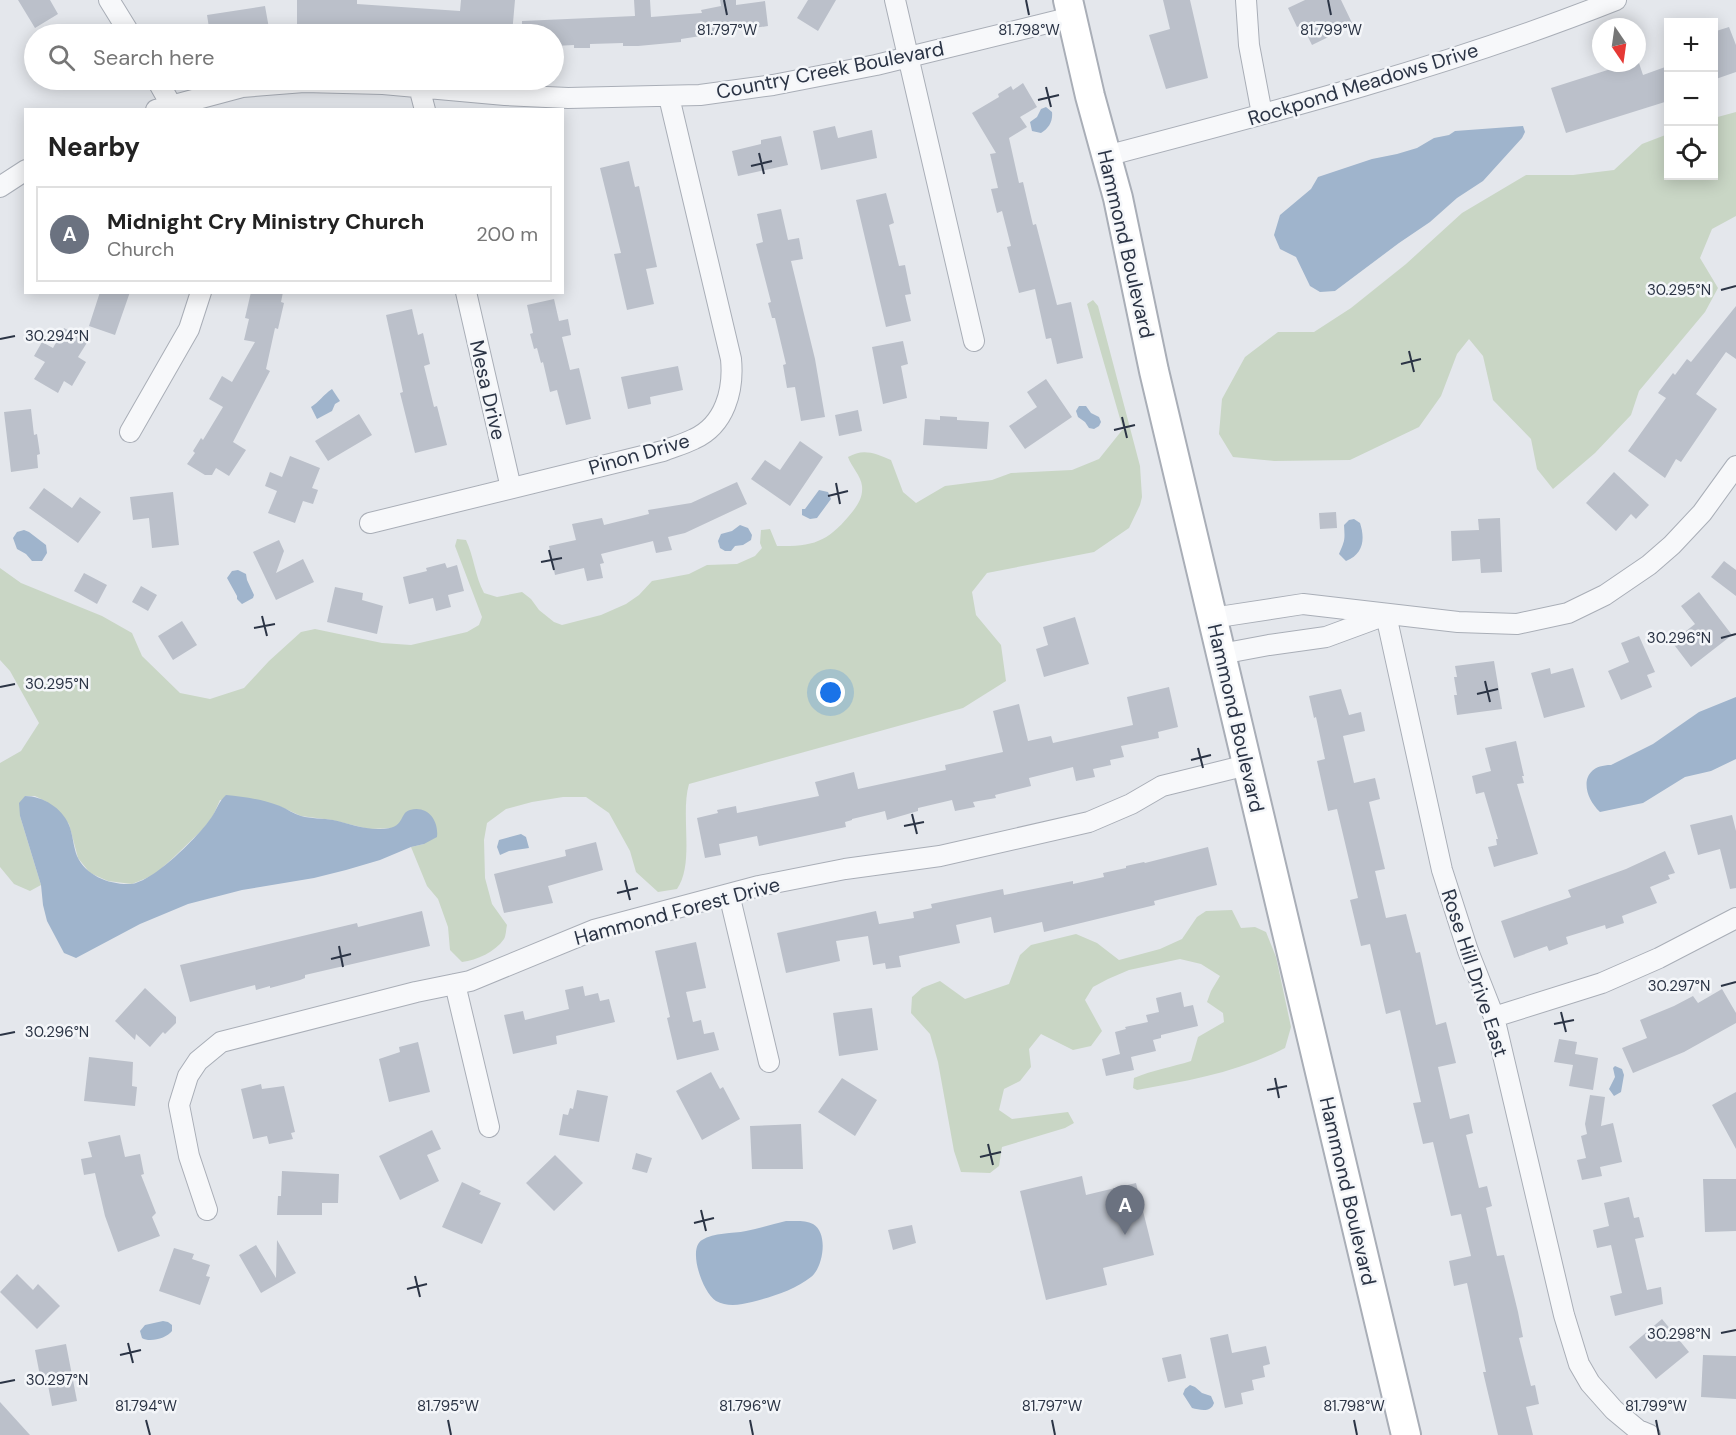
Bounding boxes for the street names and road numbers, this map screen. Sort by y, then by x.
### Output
street label: Country Creek Boulevard [714,35,946,105]
street label: Rockpond Meadows Drive [1245,37,1481,131]
street label: Hammond Boulevard [1092,147,1160,341]
street label: Mesa Drive [464,337,512,443]
street label: Pinon Drive [585,427,693,481]
street label: Hammond Boulevard [1202,621,1270,815]
street label: Hammond Forest Drive [571,871,783,951]
street label: Rose Hill Drive East [1436,886,1514,1060]
street label: Hammond Boulevard [1314,1094,1382,1288]

